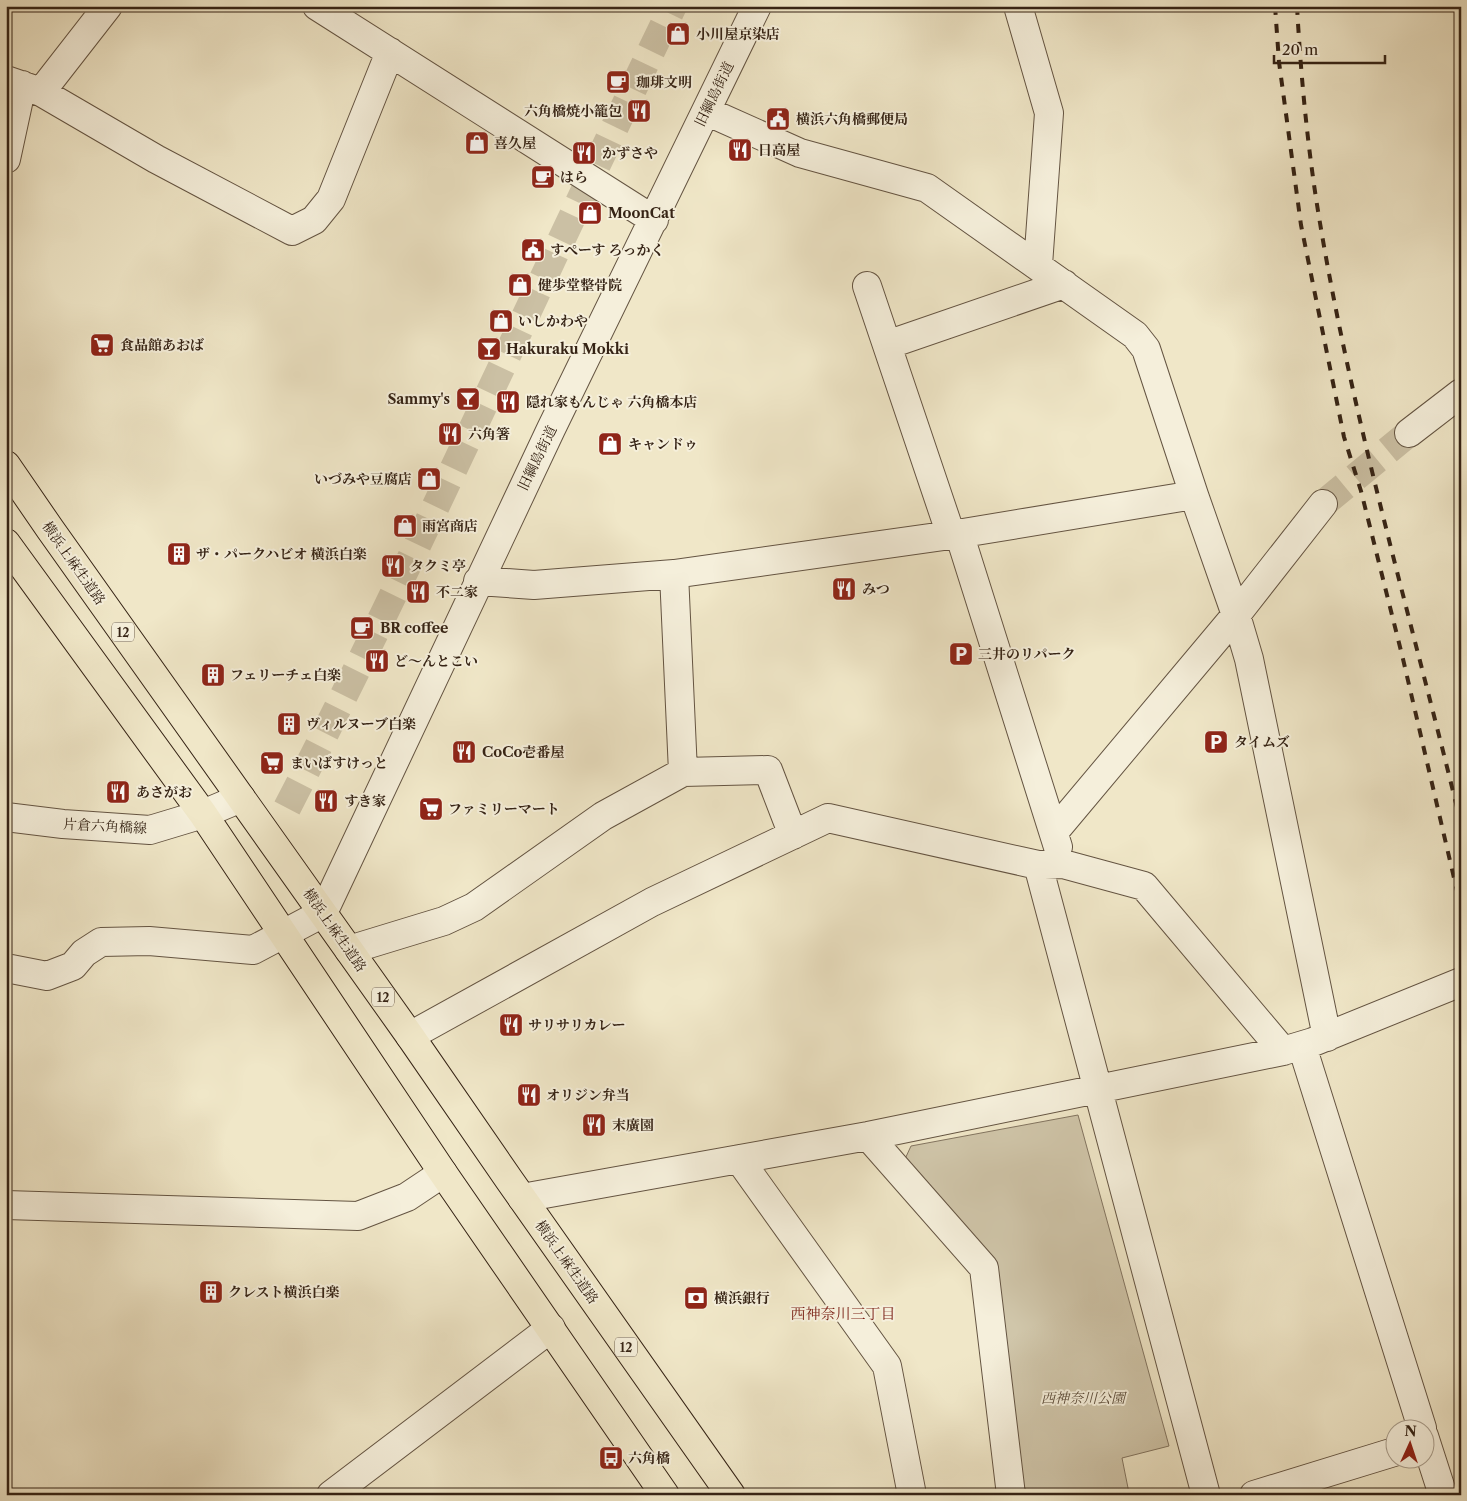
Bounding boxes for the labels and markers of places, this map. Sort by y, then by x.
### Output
shop icon: 小川屋京染店 [665,21,691,47]
place label: 小川屋京染店 [696,25,780,43]
cafe icon: 珈琲文明 [605,69,631,95]
place label: 珈琲文明 [636,73,692,91]
restaurant icon: 六角橋焼小籠包 [626,98,652,124]
place label: 六角橋焼小籠包 [524,102,622,120]
public building icon: 横浜六角橋郵便局 [765,106,791,132]
place label: 横浜六角橋郵便局 [796,110,908,128]
shop icon: 喜久屋 [464,130,490,156]
place label: 喜久屋 [494,134,536,152]
restaurant icon: 日高屋 [727,137,753,163]
restaurant icon: かずさや [571,140,597,166]
place label: 日高屋 [758,141,800,159]
place label: かずさや [602,144,658,162]
cafe icon: はら [530,164,556,190]
place label: はら [560,168,588,186]
shop icon: MoonCat [577,200,603,226]
place label: MoonCat [608,204,675,222]
public building icon: すぺーす ろっかく [520,237,546,263]
place label: すぺーす ろっかく [550,241,665,259]
shop icon: 健歩堂整骨院 [507,272,533,298]
place label: 健歩堂整骨院 [538,276,622,294]
shop icon: いしかわや [488,308,514,334]
place label: いしかわや [518,312,588,330]
supermarket icon: 食品館あおば [89,332,115,358]
place label: 食品館あおば [120,336,204,354]
bar icon: Hakuraku Mokki [476,336,502,362]
place label: Hakuraku Mokki [506,340,629,358]
bar icon: Sammy's [455,386,481,412]
restaurant icon: 隠れ家もんじゃ 六角橋本店 [495,389,521,415]
place label: Sammy's [387,390,450,408]
place label: 隠れ家もんじゃ 六角橋本店 [526,393,698,411]
restaurant icon: 六角箸 [437,421,463,447]
place label: 六角箸 [468,425,510,443]
shop icon: キャンドゥ [597,431,623,457]
place label: キャンドゥ [628,435,698,453]
shop icon: いづみや豆腐店 [416,466,442,492]
place label: いづみや豆腐店 [314,470,412,488]
shop icon: 雨宮商店 [392,513,418,539]
place label: 雨宮商店 [422,517,478,535]
building icon: ザ・パークハビオ 横浜白楽 [166,541,192,567]
place label: ザ・パークハビオ 横浜白楽 [196,545,367,563]
restaurant icon: タクミ亭 [380,553,406,579]
place label: タクミ亭 [410,557,466,575]
restaurant icon: みつ [831,576,857,602]
restaurant icon: 不二家 [405,579,431,605]
place label: みつ [862,580,890,598]
place label: 不二家 [436,583,478,601]
cafe icon: BR coffee [349,615,375,641]
place label: BR coffee [380,619,448,637]
parking icon: 三井のリパーク [948,641,974,667]
place label: 三井のリパーク [978,645,1076,663]
restaurant icon: ど〜んとこい [364,648,390,674]
place label: ど〜んとこい [394,652,478,670]
building icon: フェリーチェ白楽 [200,662,226,688]
place label: フェリーチェ白楽 [230,666,341,684]
building icon: ヴィルヌーブ白楽 [276,711,302,737]
place label: ヴィルヌーブ白楽 [306,715,416,733]
parking icon: タイムズ [1203,729,1229,755]
place label: タイムズ [1234,733,1290,751]
restaurant icon: CoCo壱番屋 [451,739,477,765]
place label: CoCo壱番屋 [482,743,564,761]
supermarket icon: まいばすけっと [259,750,285,776]
place label: まいばすけっと [290,754,388,772]
restaurant icon: あさがお [105,779,131,805]
place label: あさがお [136,783,192,801]
restaurant icon: すき家 [313,788,339,814]
place label: すき家 [344,792,386,810]
supermarket icon: ファミリーマート [418,796,444,822]
place label: ファミリーマート [448,800,560,818]
restaurant icon: サリサリカレー [498,1012,524,1038]
place label: サリサリカレー [528,1016,626,1034]
restaurant icon: オリジン弁当 [516,1082,542,1108]
place label: オリジン弁当 [546,1086,630,1104]
restaurant icon: 末廣園 [581,1112,607,1138]
place label: 末廣園 [612,1116,654,1134]
building icon: クレスト横浜白楽 [198,1279,224,1305]
place label: クレスト横浜白楽 [228,1283,340,1301]
bank icon: 横浜銀行 [683,1285,709,1311]
place label: 横浜銀行 [714,1289,770,1307]
bus stop icon: 六角橋 [598,1445,624,1471]
place label: 六角橋 [628,1449,670,1467]

